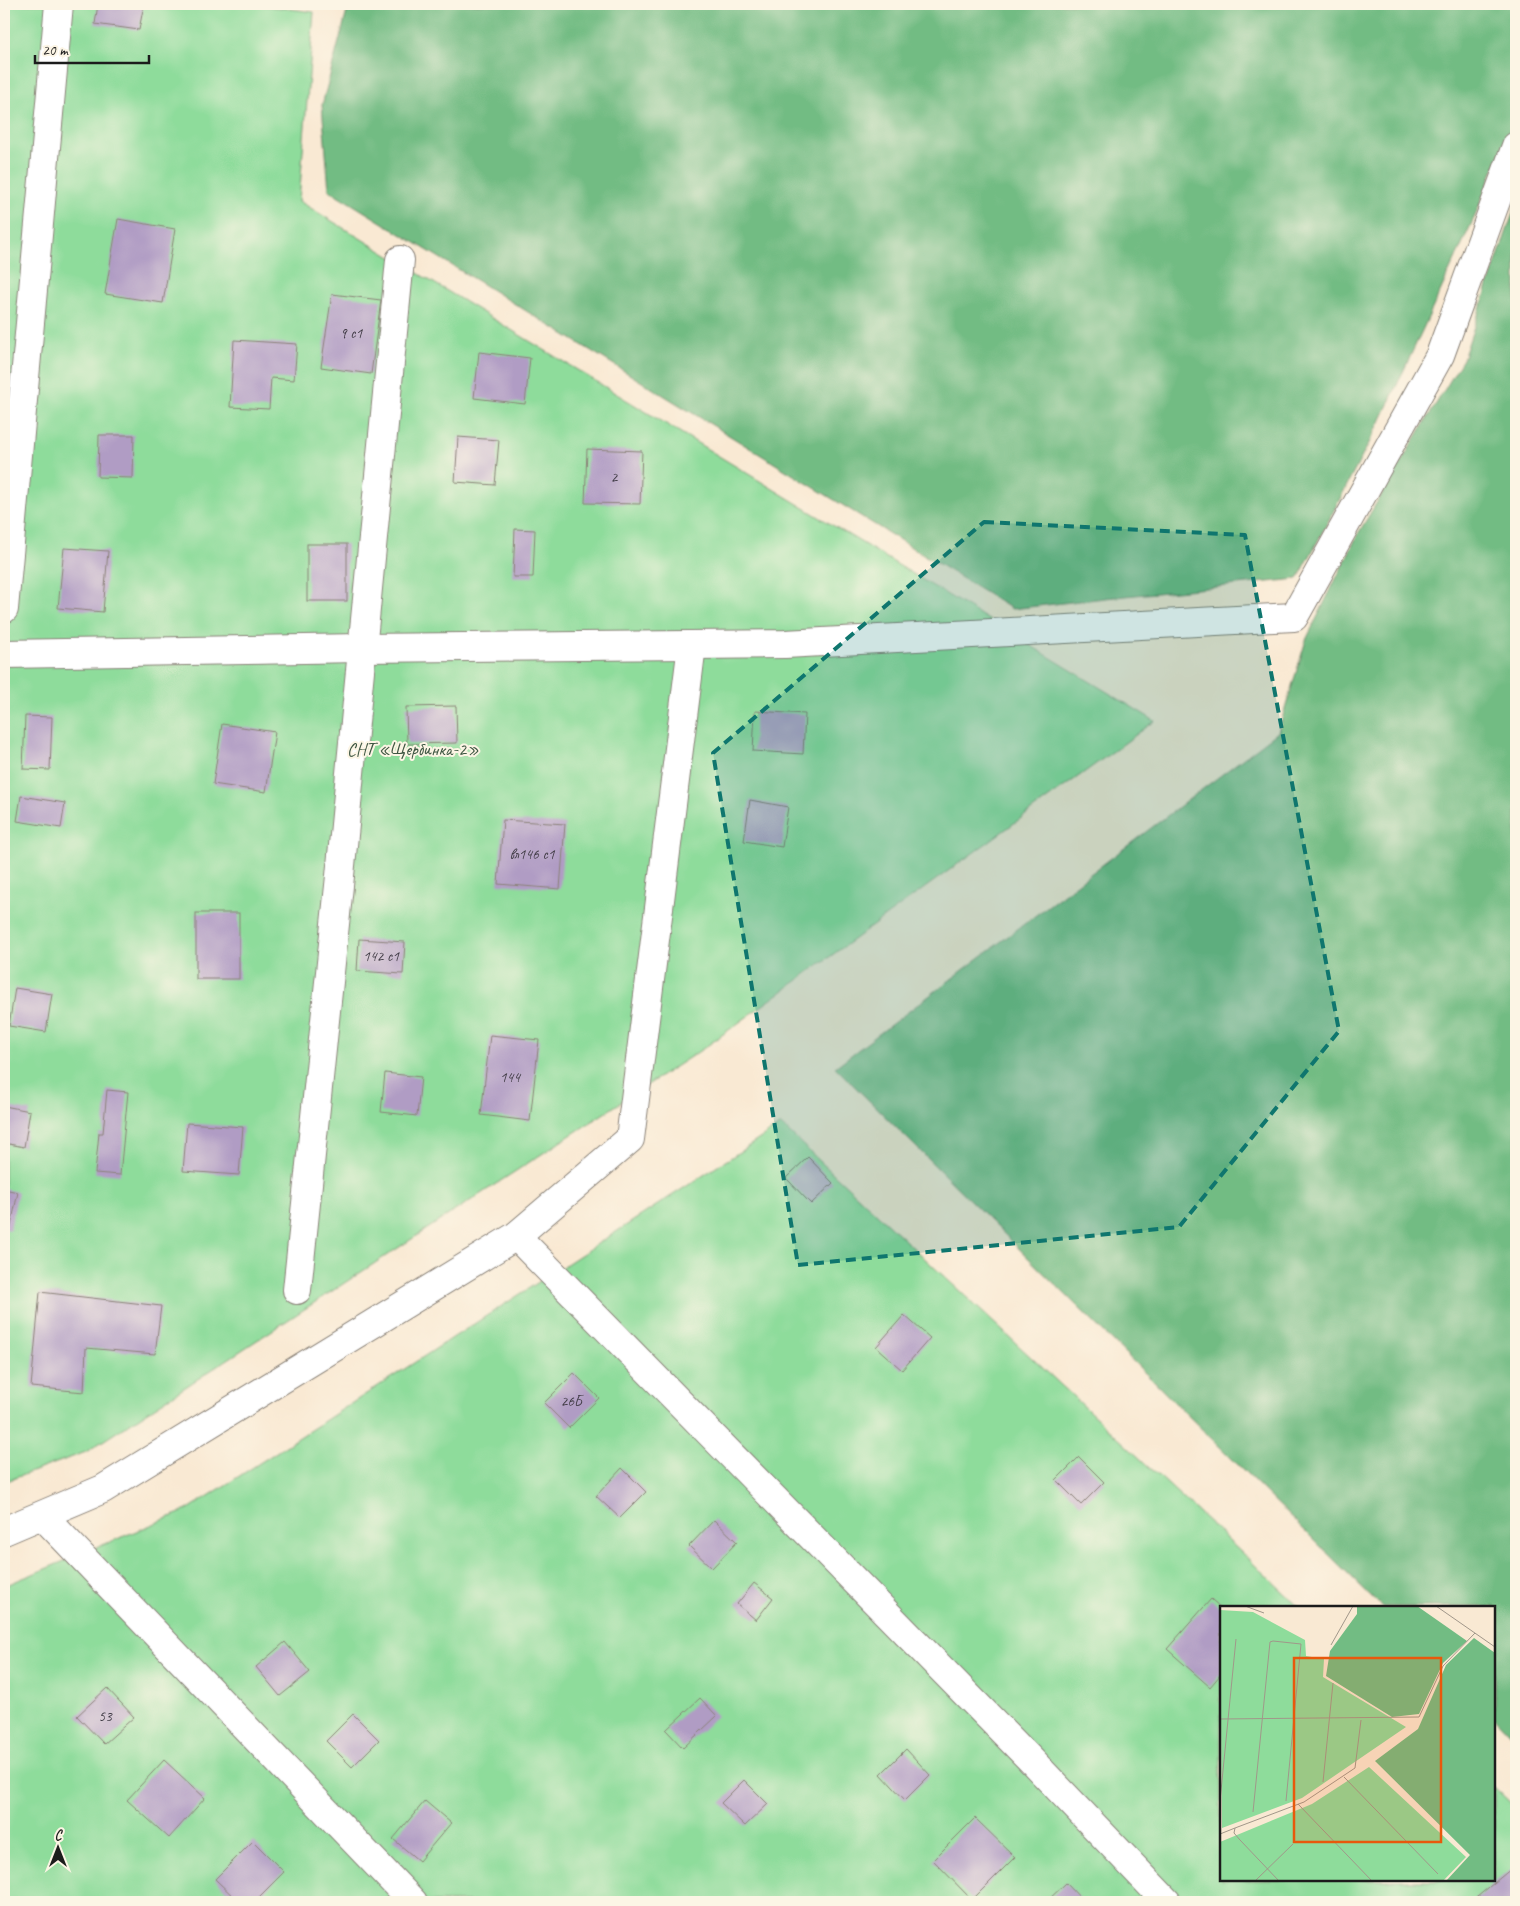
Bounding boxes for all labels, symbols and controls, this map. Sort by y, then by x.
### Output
scale bar [35,32,149,64]
text: 20 m [42,41,69,60]
house number: 9 с1 [340,324,363,343]
house number: 2 [611,468,619,487]
park label: СНТ «Щербинка-2» [347,738,479,760]
house number: вл146 с1 [510,845,556,864]
house number: 142 с1 [363,947,400,966]
house number: 144 [500,1068,521,1087]
house number: 26Б [560,1392,584,1411]
inset map [1220,1606,1495,1881]
house number: 53 [98,1707,113,1726]
north arrow [32,1824,82,1874]
text: С [55,1827,64,1844]

